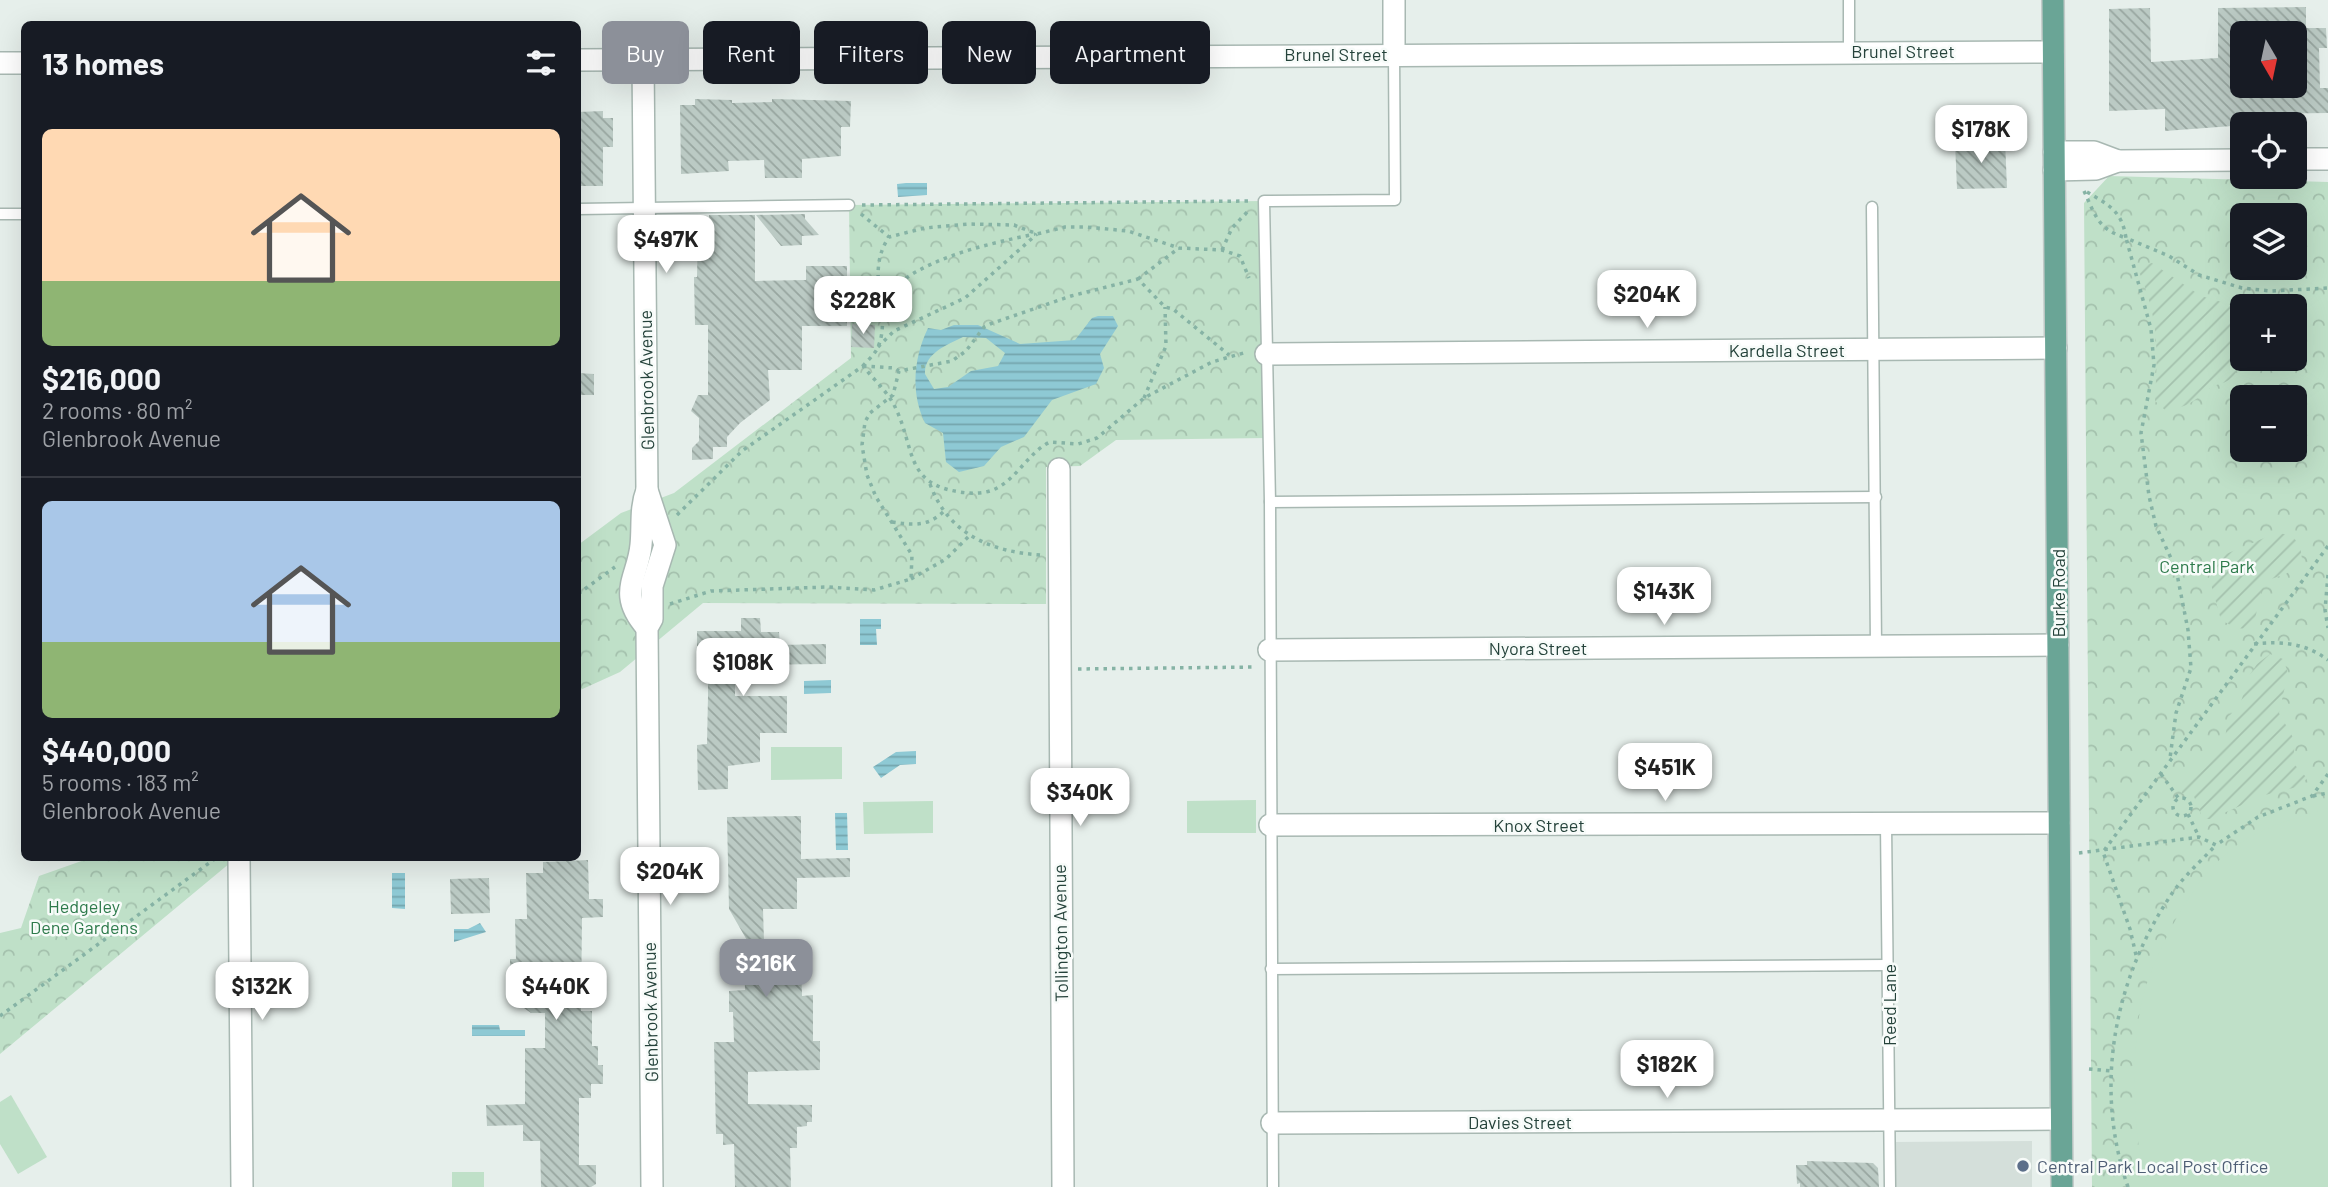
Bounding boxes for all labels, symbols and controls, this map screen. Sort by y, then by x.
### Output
chip: Buy [602,21,689,84]
chip: Rent [703,21,800,84]
chip: Filters [814,21,928,84]
chip: New [942,21,1036,84]
chip: Apartment [1050,21,1210,84]
north arrow [2230,21,2306,98]
map controls [2230,21,2307,462]
street label: Brunel Street [1851,40,1955,62]
street label: Brunel Street [1284,43,1388,65]
icon: filters [522,44,560,82]
text: 13 homes [42,45,164,81]
pin: $178K [1932,106,2030,165]
button: locate [2230,112,2307,189]
text: $178K [1951,114,2011,142]
icon: home [238,175,364,301]
button: layers [2230,203,2307,280]
pin: $497K [617,216,715,275]
text: $497K [633,224,699,252]
pin: $204K [1598,270,1696,330]
pin: $228K [814,276,912,336]
text: $204K [1613,279,1681,307]
text: $228K [830,285,896,313]
button: + [2230,294,2307,371]
street label: Glenbrook Avenue [634,310,658,450]
street label: Kardella Street [1729,339,1845,361]
text: $216,000 [42,360,161,396]
button: − [2230,385,2307,462]
text: 2 rooms · 80 m² [42,396,192,424]
text: Glenbrook Avenue [42,424,221,452]
icon: home [238,547,364,673]
street label: Burke Road [2047,549,2069,637]
park label: Central Park [2159,555,2255,577]
pin: $143K [1615,568,1713,627]
text: $143K [1633,576,1695,604]
street label: Nyora Street [1489,637,1587,659]
pin: $108K [694,638,792,698]
text: $108K [712,647,774,675]
text: $440,000 [42,732,171,768]
pin: $451K [1616,744,1714,803]
text: $451K [1634,752,1696,780]
text: 5 rooms · 183 m² [42,768,199,796]
pin: $340K [1031,768,1129,828]
text: $340K [1047,777,1114,805]
text: Glenbrook Avenue [42,796,221,824]
street label: Knox Street [1493,814,1585,836]
pin: $204K [621,848,719,907]
text: $204K [636,856,704,884]
street label: Tollington Avenue [1048,864,1072,1002]
park label: Hedgeley Dene Gardens [30,895,138,938]
pin: $216K [717,940,815,999]
street label: Glenbrook Avenue [638,942,662,1082]
text: $216K [736,948,796,976]
pin: $132K [213,962,311,1022]
pin: $440K [507,962,605,1022]
street label: Reed Lane [1878,964,1900,1046]
text: $132K [232,971,293,999]
text: $440K [522,971,590,999]
pin: $182K [1618,1040,1716,1100]
text: $182K [1636,1049,1698,1077]
street label: Davies Street [1468,1111,1572,1133]
place label: Central Park Local Post Office [2037,1155,2268,1177]
marker: Central Park Local Post Office [2015,1158,2031,1174]

